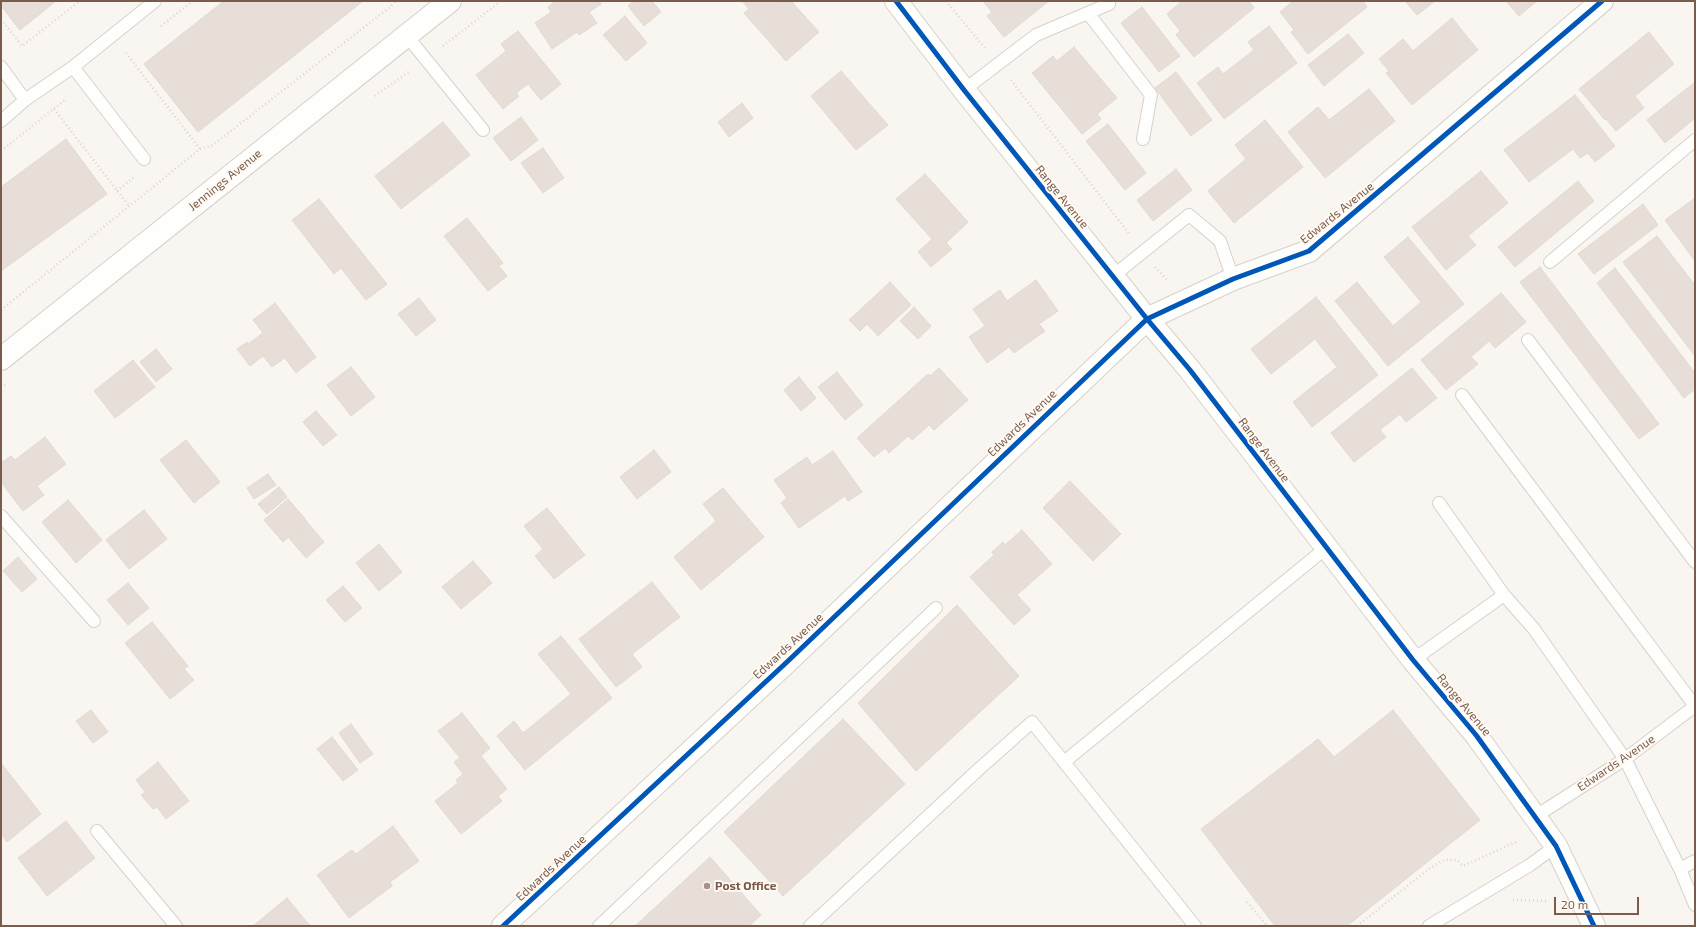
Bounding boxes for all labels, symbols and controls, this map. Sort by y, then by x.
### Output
street label: Jennings Avenue [185,146,265,214]
street label: Range Avenue [1032,163,1092,231]
street label: Edwards Avenue [1297,179,1377,247]
street label: Edwards Avenue [984,386,1060,460]
street label: Range Avenue [1235,415,1293,485]
street label: Edwards Avenue [750,610,826,682]
street label: Range Avenue [1434,671,1494,739]
street label: Edwards Avenue [1574,732,1658,794]
street label: Edwards Avenue [513,832,589,904]
place label: Post Office [715,879,777,893]
marker: Post Office [702,881,712,891]
scale bar [1556,889,1641,915]
text: 20 m [1561,897,1588,911]

